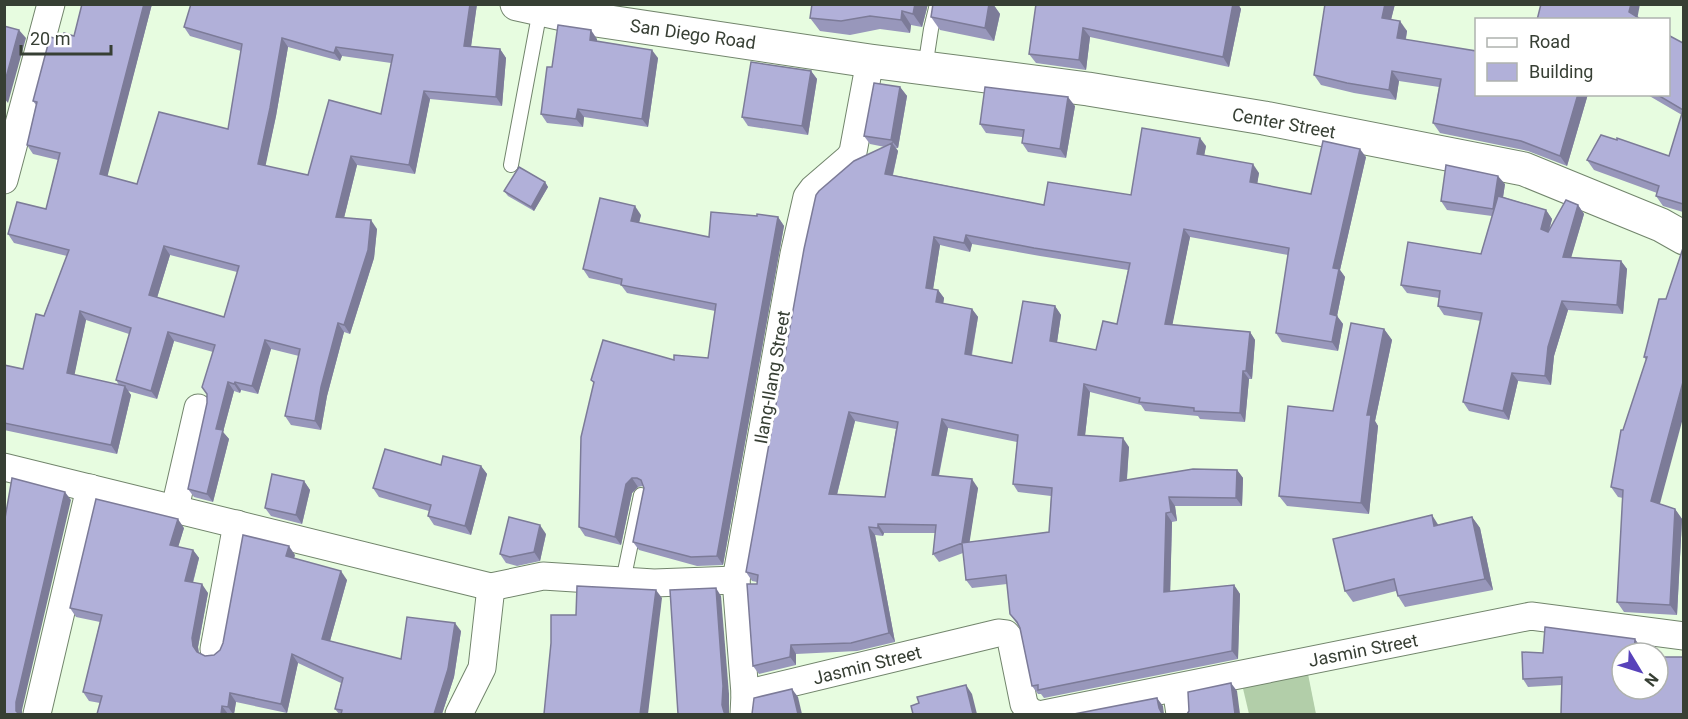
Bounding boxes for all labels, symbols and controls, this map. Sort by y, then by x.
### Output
street label: San Diego Road [629,15,757,53]
scale bar [21,18,111,56]
legend [1475,18,1670,96]
text: 20 m [30,28,70,49]
text: Road [1529,31,1570,52]
text: Building [1529,61,1593,82]
street label: Center Street [1231,104,1337,142]
street label: Ilang-Ilang Street [750,309,794,445]
street label: Jasmin Street [1306,629,1420,671]
street label: Jasmin Street [811,641,924,689]
north arrow [1610,641,1670,701]
text: N [1640,670,1662,690]

